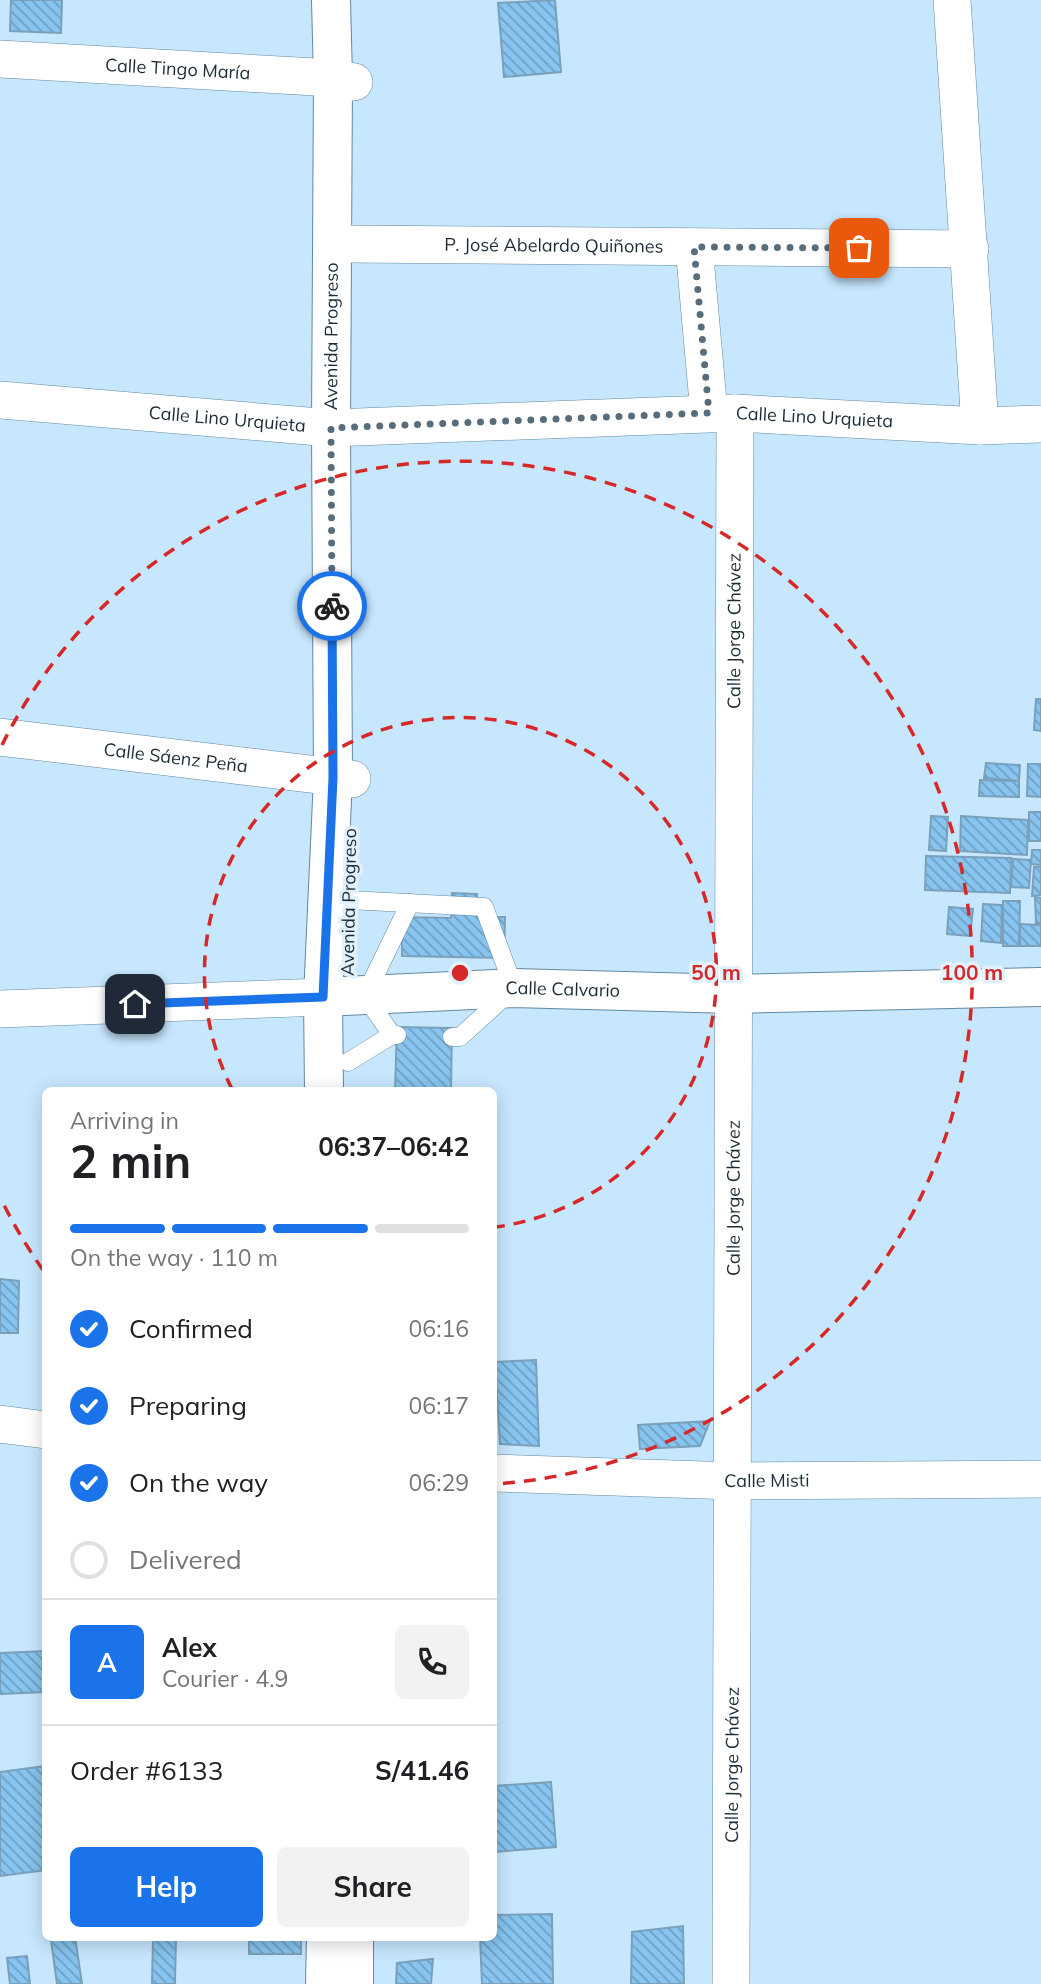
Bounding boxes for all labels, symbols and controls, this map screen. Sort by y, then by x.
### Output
street label: Calle Tingo María [104,53,251,84]
pin [829,218,889,278]
icon: bag [840,229,878,267]
street label: P. José Abelardo Quiñones [444,233,664,258]
street label: Avenida Progreso [319,262,343,410]
street label: Calle Lino Urquieta [148,401,307,437]
street label: Calle Lino Urquieta [735,401,894,432]
street label: Calle Jorge Chávez [722,553,746,709]
courier [297,571,367,641]
icon: bike [313,587,351,625]
street label: Calle Sáenz Peña [103,737,249,777]
street label: Avenida Progreso [336,828,361,976]
text: 50 m [691,959,741,985]
text: 100 m [941,959,1003,985]
centre of rings [448,961,472,985]
pin [105,974,165,1034]
street label: Calle Calvario [505,976,620,1002]
icon: home [116,985,154,1023]
text: Arriving in [70,1106,179,1135]
street label: Calle Jorge Chávez [722,1120,745,1276]
text: 06:37–06:42 [318,1130,469,1163]
text: 2 min [70,1132,191,1190]
text: On the way · 110 m [70,1243,278,1272]
icon: check [70,1310,108,1348]
text: Confirmed [129,1312,253,1345]
text: 06:16 [409,1314,469,1343]
icon: check [70,1387,108,1425]
text: Preparing [129,1389,247,1422]
text: 06:17 [409,1391,469,1420]
icon: check [70,1464,108,1502]
text: On the way [129,1466,268,1499]
text: 06:29 [409,1468,469,1497]
street label: Calle Misti [724,1469,810,1492]
text: Delivered [129,1543,242,1576]
button: phone [395,1625,469,1699]
text: Alex [162,1631,217,1664]
text: A [97,1646,117,1679]
text: Courier · 4.9 [162,1664,288,1693]
street label: Calle Jorge Chávez [720,1687,744,1843]
text: Order #6133 [70,1754,223,1787]
text: S/41.46 [375,1754,469,1787]
button: Help [70,1847,263,1927]
button: Share [277,1847,469,1927]

